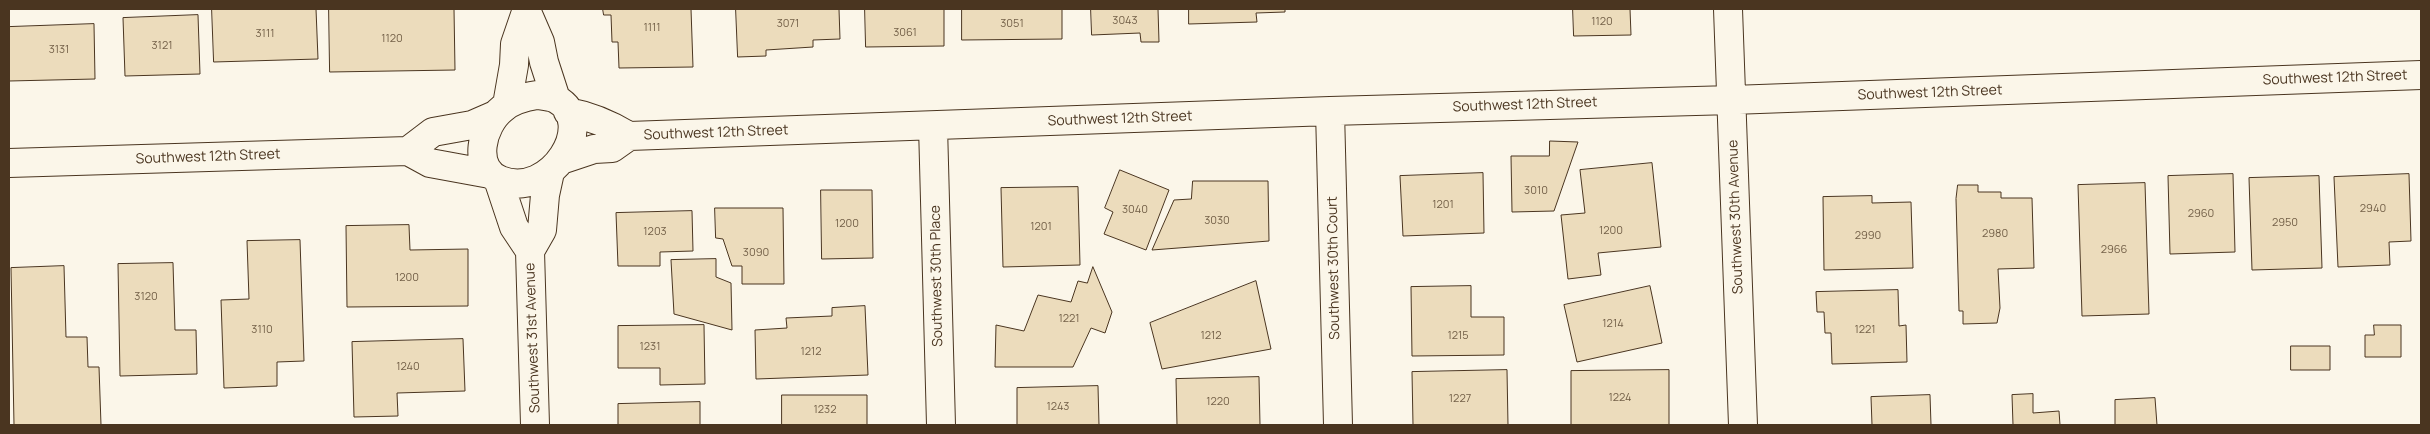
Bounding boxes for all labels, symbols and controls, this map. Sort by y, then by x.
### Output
house number: 3043 [1112,14,1138,28]
house number: 1120 [1591,15,1613,29]
house number: 3071 [777,17,799,31]
house number: 3051 [1000,17,1024,31]
house number: 1111 [643,21,661,35]
house number: 3061 [893,26,917,40]
house number: 3111 [256,27,274,41]
house number: 1120 [381,32,403,46]
house number: 3121 [152,39,172,53]
house number: 3131 [49,43,69,57]
street label: Southwest 12th Street [2262,67,2408,89]
street label: Southwest 12th Street [1857,82,2003,104]
street label: Southwest 12th Street [1452,94,1598,116]
street label: Southwest 12th Street [1047,108,1193,130]
street label: Southwest 12th Street [643,122,789,144]
street label: Southwest 30th Avenue [1725,140,1747,294]
street label: Southwest 12th Street [135,146,281,168]
house number: 3010 [1524,184,1548,198]
street label: Southwest 30th Court [1324,196,1344,340]
house number: 1201 [1432,198,1454,212]
house number: 2940 [2360,202,2386,216]
house number: 3040 [1122,203,1148,217]
street label: Southwest 30th Place [927,205,947,347]
house number: 2960 [2188,207,2214,221]
house number: 3030 [1204,214,1230,228]
house number: 2950 [2272,216,2298,230]
house number: 1200 [835,217,859,231]
house number: 1201 [1030,220,1052,234]
house number: 1200 [1599,224,1623,238]
house number: 1203 [643,225,667,239]
house number: 2980 [1982,227,2008,241]
house number: 2990 [1855,229,1881,243]
house number: 2966 [2101,243,2127,257]
house number: 3090 [743,246,769,260]
street label: Southwest 31st Avenue [522,263,544,413]
house number: 1200 [395,271,419,285]
house number: 3120 [134,290,158,304]
house number: 1221 [1058,312,1080,326]
house number: 1214 [1602,317,1624,331]
house number: 3110 [251,323,273,337]
house number: 1221 [1854,323,1876,337]
house number: 1212 [1200,329,1222,343]
house number: 1215 [1447,329,1469,343]
house number: 1231 [640,340,660,354]
house number: 1212 [800,345,822,359]
house number: 1240 [396,360,420,374]
house number: 1224 [1608,391,1632,405]
house number: 1227 [1449,392,1471,406]
house number: 1220 [1206,395,1230,409]
house number: 1243 [1047,400,1069,414]
house number: 1232 [814,403,836,417]

